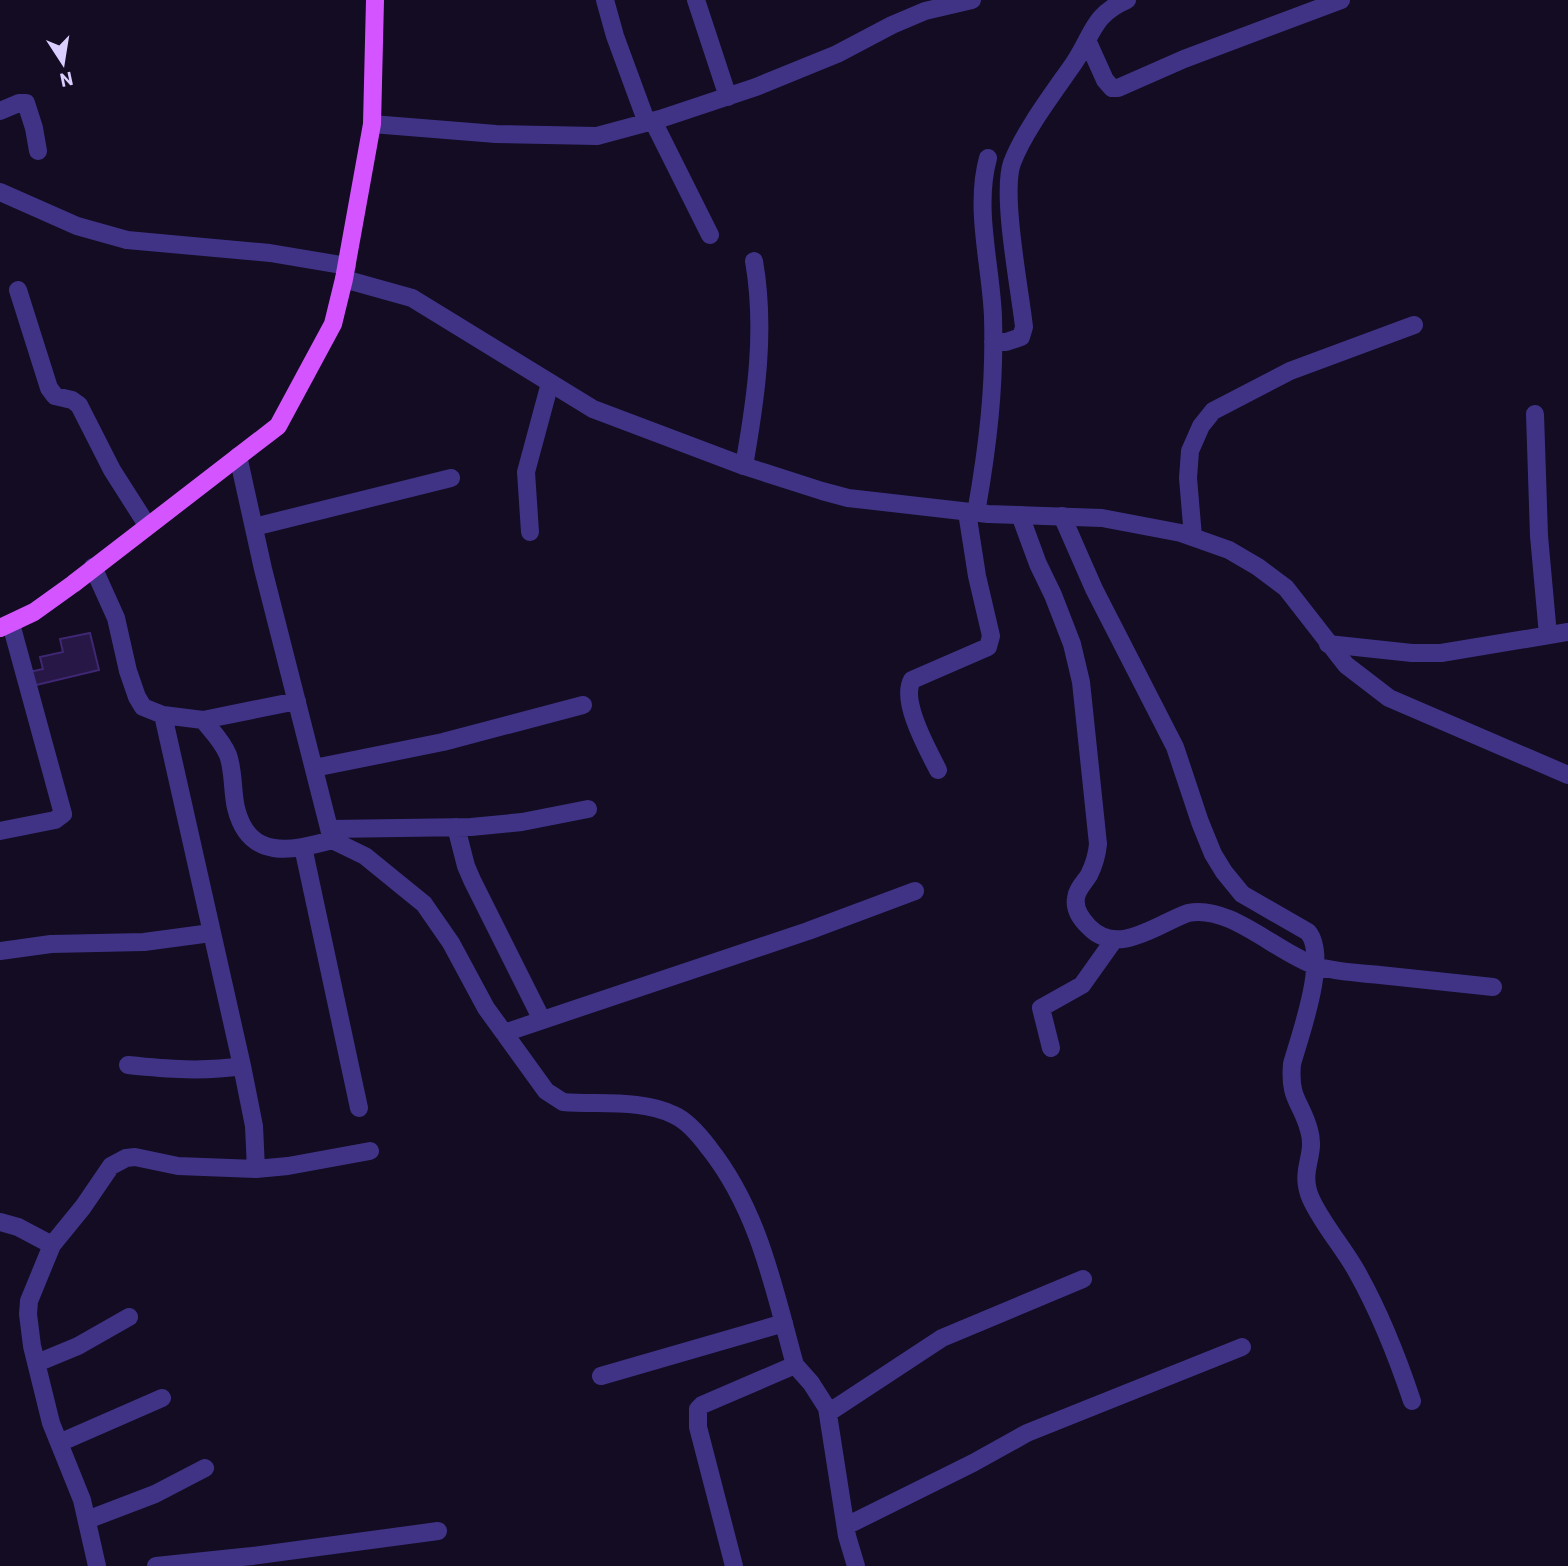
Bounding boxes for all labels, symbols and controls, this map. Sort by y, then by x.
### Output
north arrow [28,28,98,98]
text: N [58,68,75,93]

